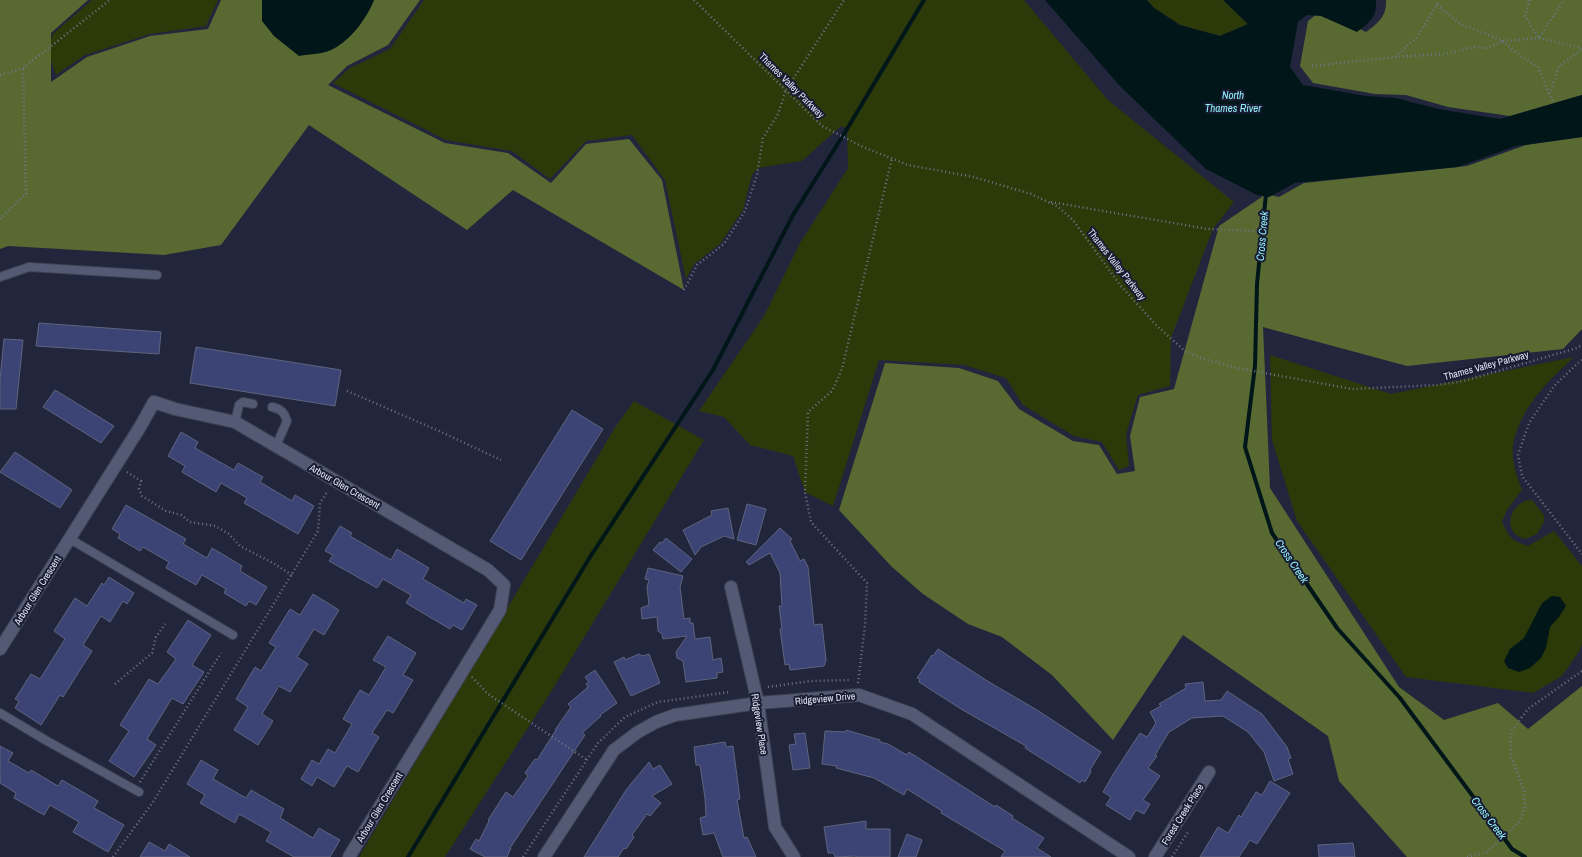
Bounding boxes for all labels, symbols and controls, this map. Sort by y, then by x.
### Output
street label: Thames Valley Parkway [756,50,828,121]
water label: North Thames River [1205,88,1262,115]
water label: Cross Creek [1253,210,1271,262]
street label: Thames Valley Parkway [1085,226,1149,303]
street label: Thames Valley Parkway [1442,348,1531,383]
street label: Arbour Glen Crescent [306,460,383,512]
water label: Cross Creek [1272,536,1312,586]
street label: Arbour Glen Crescent [10,553,64,628]
street label: Ridgeview Drive [794,689,856,708]
street label: Ridgeview Place [748,693,771,756]
street label: Arbour Glen Crescent [353,769,406,845]
street label: Forest Creek Place [1158,781,1207,847]
water label: Cross Creek [1468,794,1510,843]

